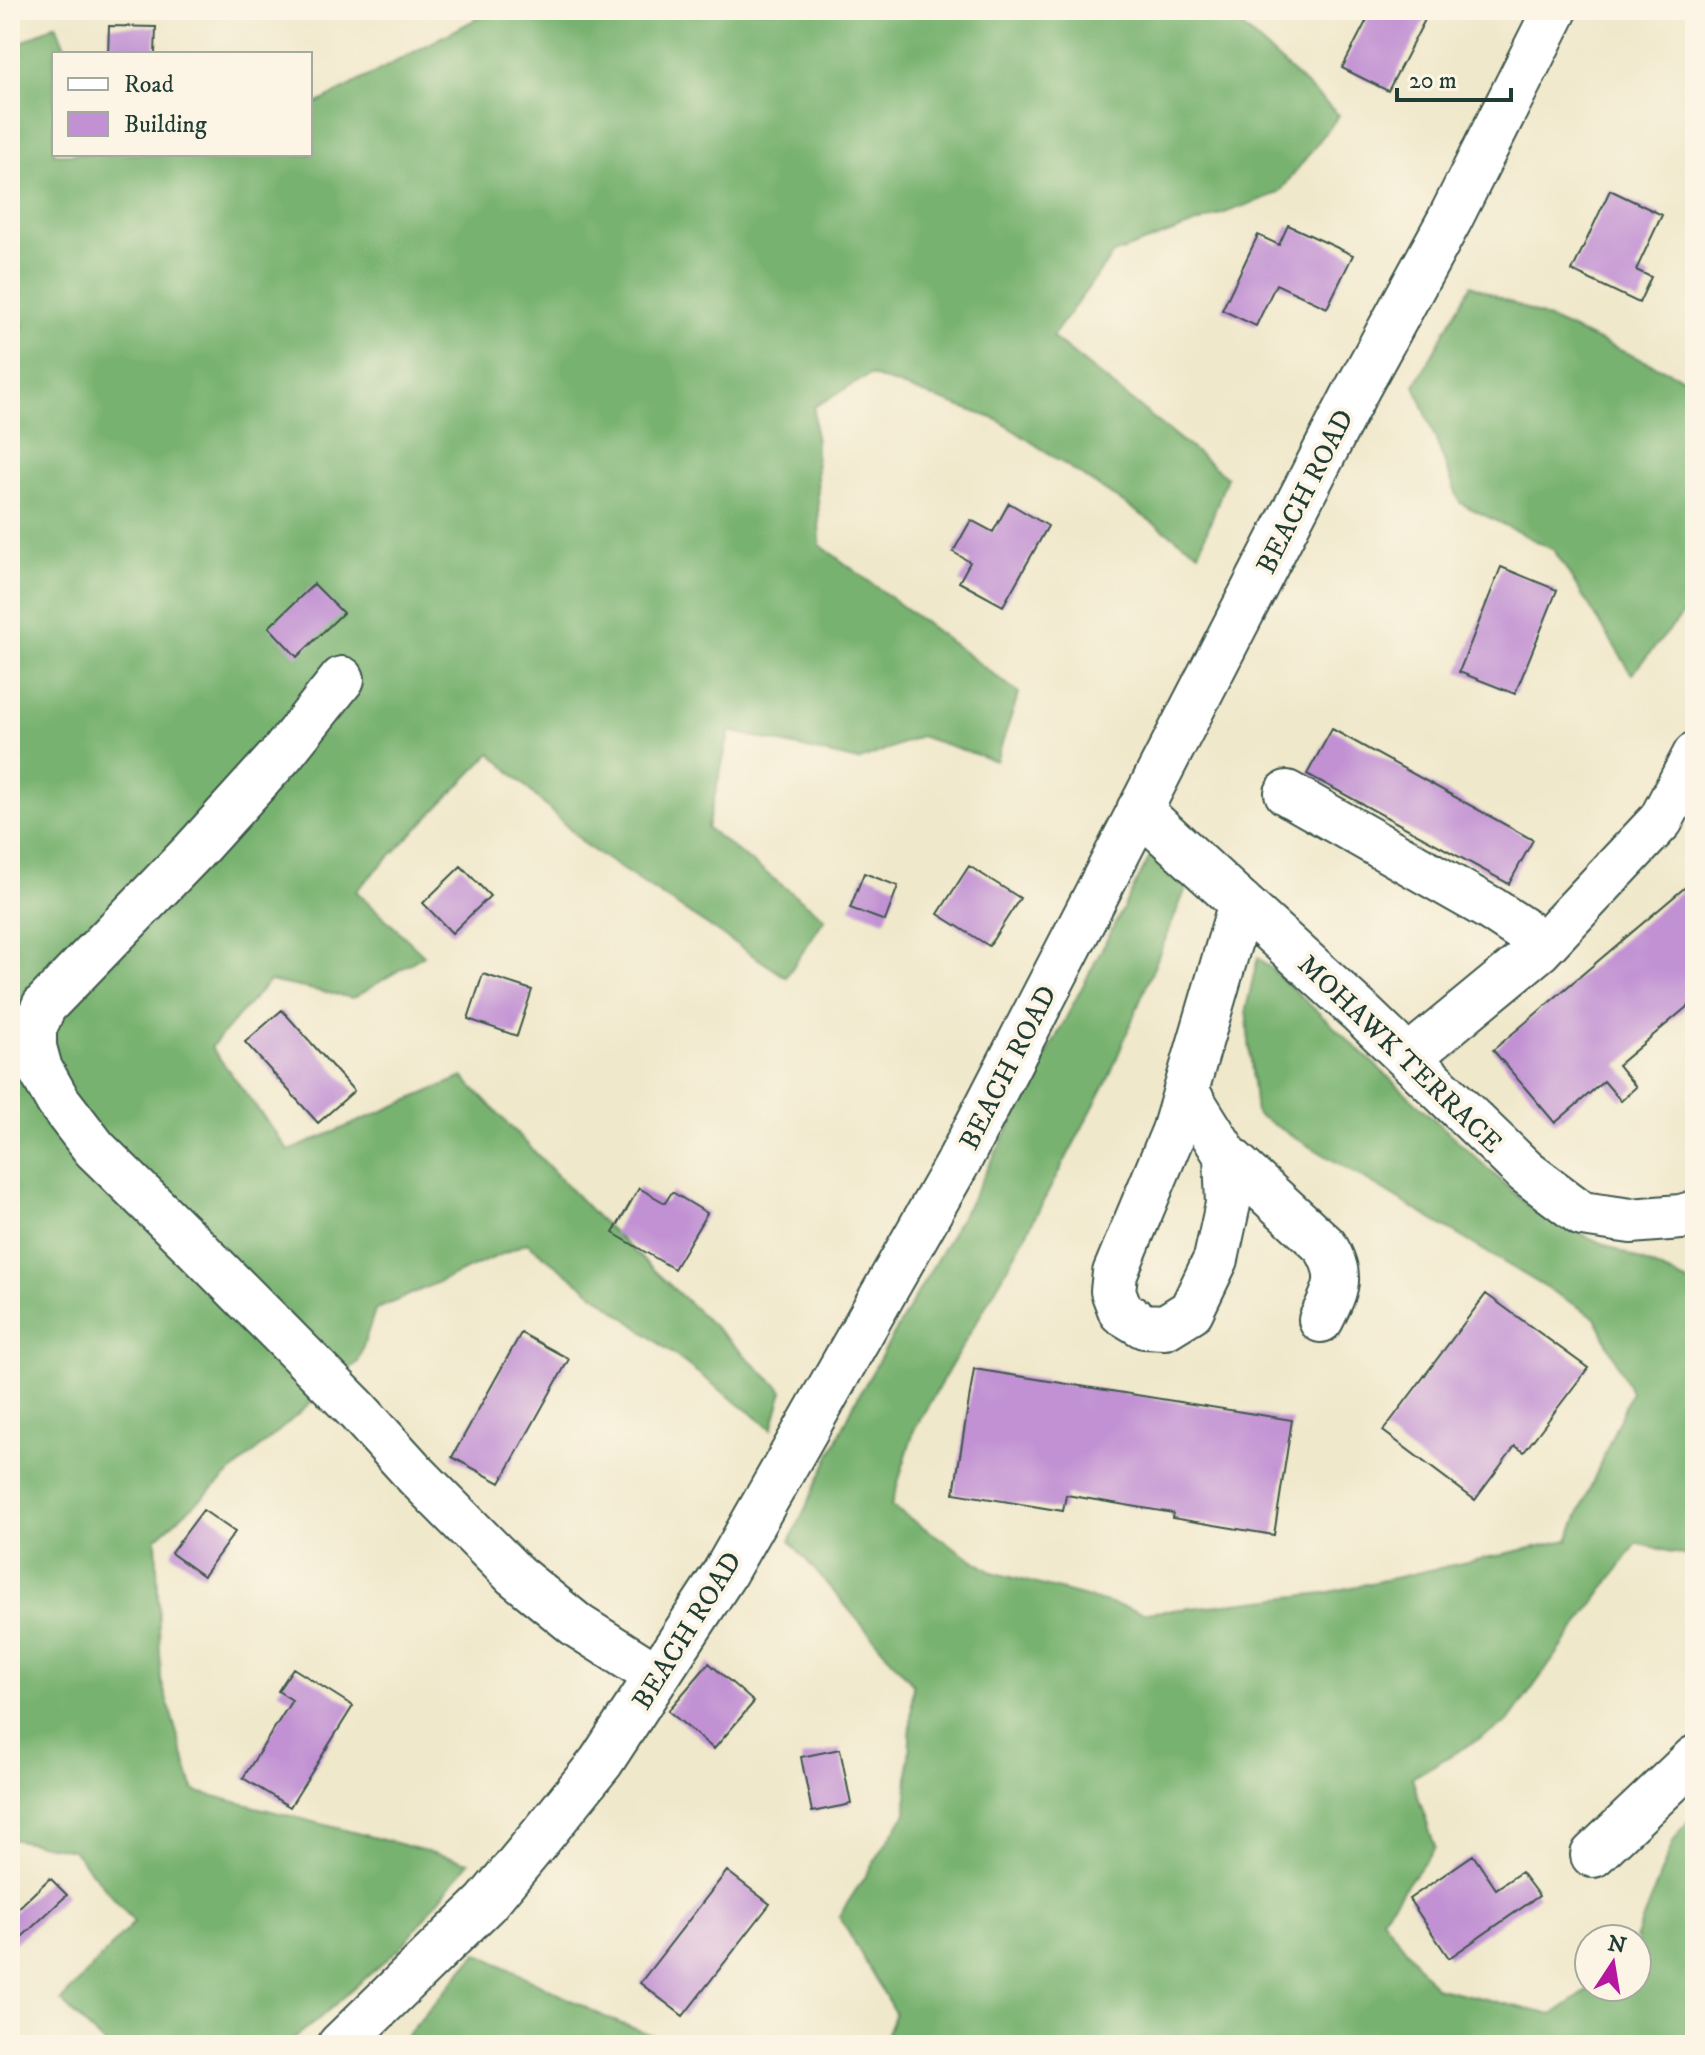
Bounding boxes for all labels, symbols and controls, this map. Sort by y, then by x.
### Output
legend [52,52,312,156]
scale bar [1397,52,1511,102]
text: 20 m [1409,66,1457,96]
text: Road [124,70,174,100]
text: Building [124,110,207,140]
street label: BEACH ROAD [1249,404,1362,580]
street label: MOHAWK TERRACE [1290,947,1510,1161]
street label: BEACH ROAD [952,980,1065,1156]
street label: BEACH ROAD [625,1545,750,1716]
north arrow [1573,1923,1653,2003]
text: N [1605,1930,1628,1960]

